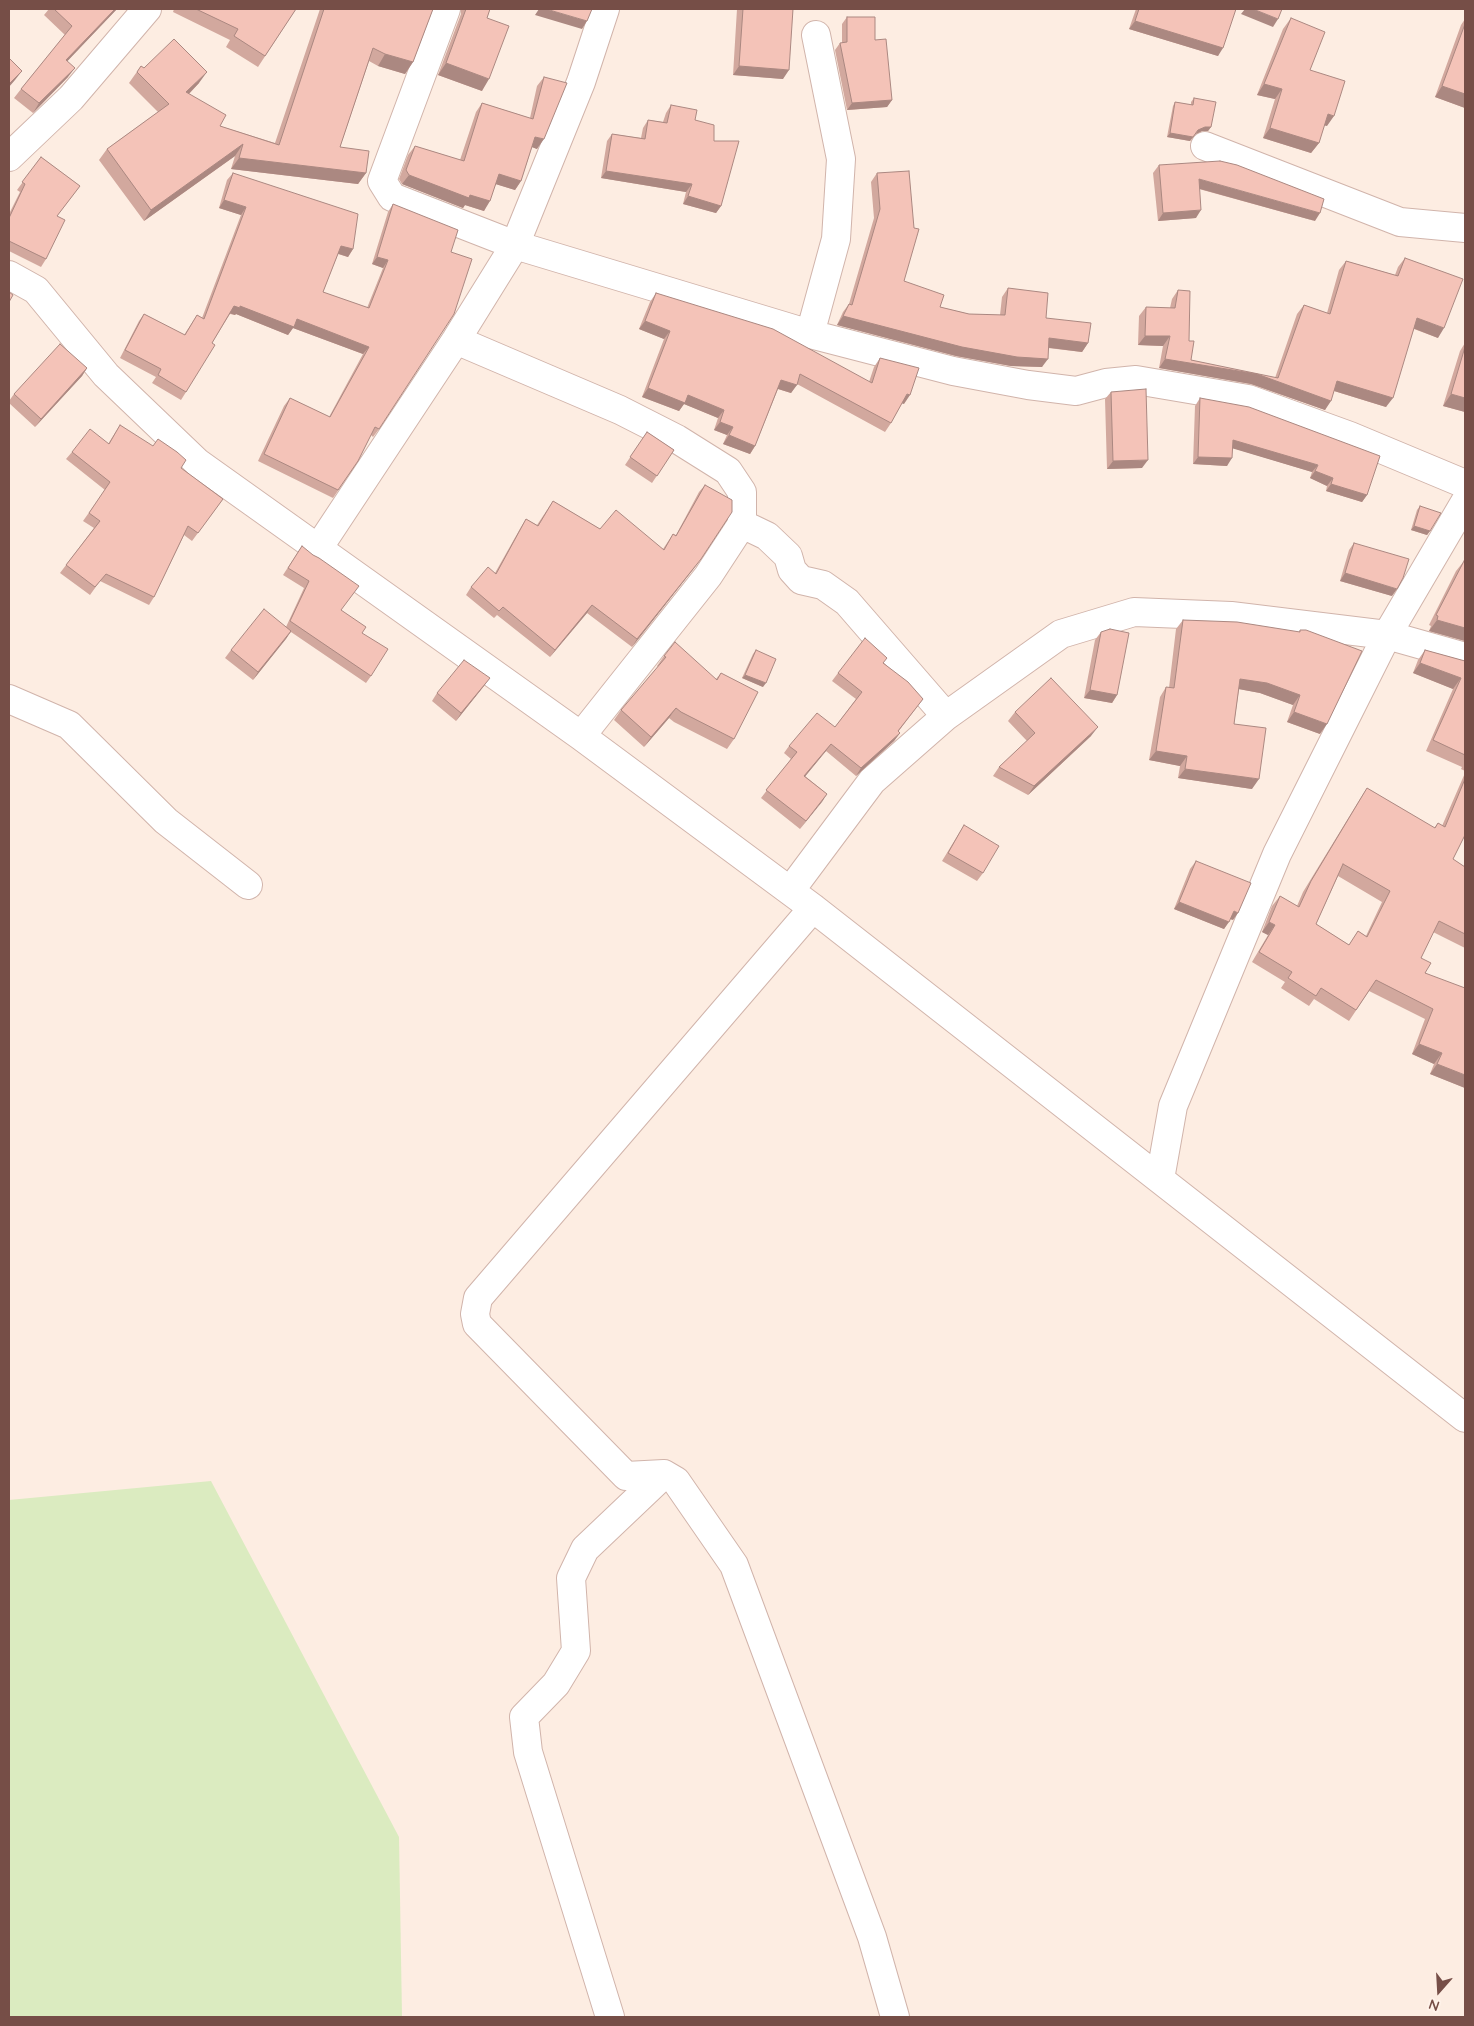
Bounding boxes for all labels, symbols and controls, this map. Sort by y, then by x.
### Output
north arrow [1414,1966,1464,2016]
text: N [1426,1995,1442,2015]

